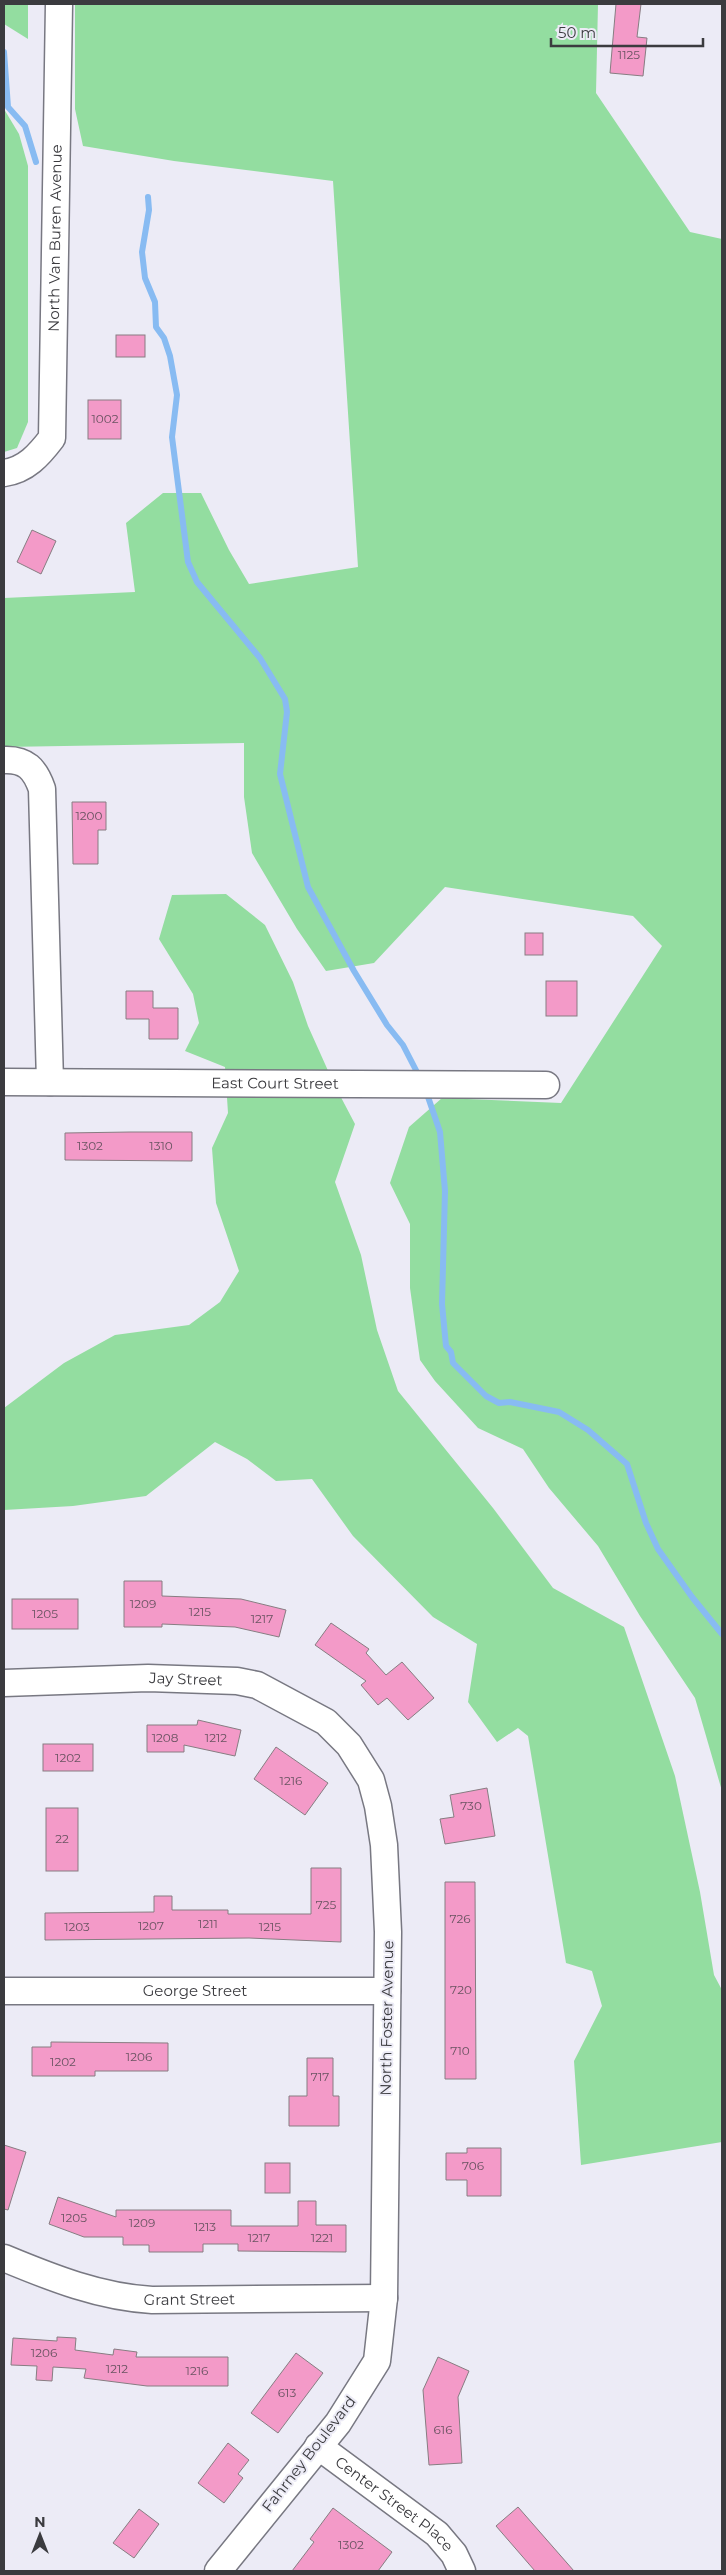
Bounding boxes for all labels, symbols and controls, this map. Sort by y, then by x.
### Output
scale bar [551,15,704,47]
text: 50 m [558,23,596,42]
house number: 1125 [618,47,640,62]
street label: North Van Buren Avenue [44,144,66,332]
house number: 1002 [91,411,119,426]
house number: 1200 [75,808,103,823]
street label: East Court Street [211,1073,339,1093]
house number: 1302 [77,1138,103,1153]
house number: 1310 [149,1138,173,1153]
house number: 1209 [130,1596,156,1611]
house number: 1215 [189,1604,211,1619]
house number: 1205 [32,1606,58,1621]
house number: 1217 [251,1611,273,1626]
street label: Jay Street [148,1668,223,1690]
house number: 1208 [152,1730,179,1745]
house number: 1212 [205,1730,227,1745]
house number: 1202 [55,1750,81,1765]
house number: 1216 [280,1773,302,1788]
house number: 730 [460,1798,482,1813]
house number: 22 [55,1831,69,1846]
house number: 725 [316,1897,337,1912]
house number: 726 [449,1911,471,1926]
house number: 1211 [198,1916,218,1931]
house number: 1207 [138,1918,164,1933]
house number: 1203 [64,1919,90,1934]
house number: 1215 [259,1919,281,1934]
street label: North Foster Avenue [376,1940,397,2096]
street label: George Street [143,1981,247,2000]
house number: 720 [450,1982,472,1997]
house number: 710 [450,2043,470,2058]
house number: 1206 [126,2049,152,2064]
house number: 1202 [50,2054,76,2069]
house number: 717 [311,2069,329,2084]
house number: 706 [462,2158,484,2173]
house number: 1205 [61,2210,87,2225]
house number: 1209 [129,2215,155,2230]
house number: 1213 [194,2219,216,2234]
house number: 1217 [248,2230,270,2245]
house number: 1221 [311,2230,333,2245]
street label: Grant Street [143,2289,235,2309]
house number: 1206 [31,2345,57,2360]
house number: 1212 [106,2361,128,2376]
house number: 1216 [186,2363,208,2378]
house number: 613 [278,2385,296,2400]
street label: Fahrney Boulevard [258,2392,360,2515]
house number: 616 [434,2422,452,2437]
street label: Center Street Place [332,2452,458,2555]
north arrow [15,2510,65,2560]
text: N [34,2513,46,2531]
house number: 1302 [338,2537,364,2552]

